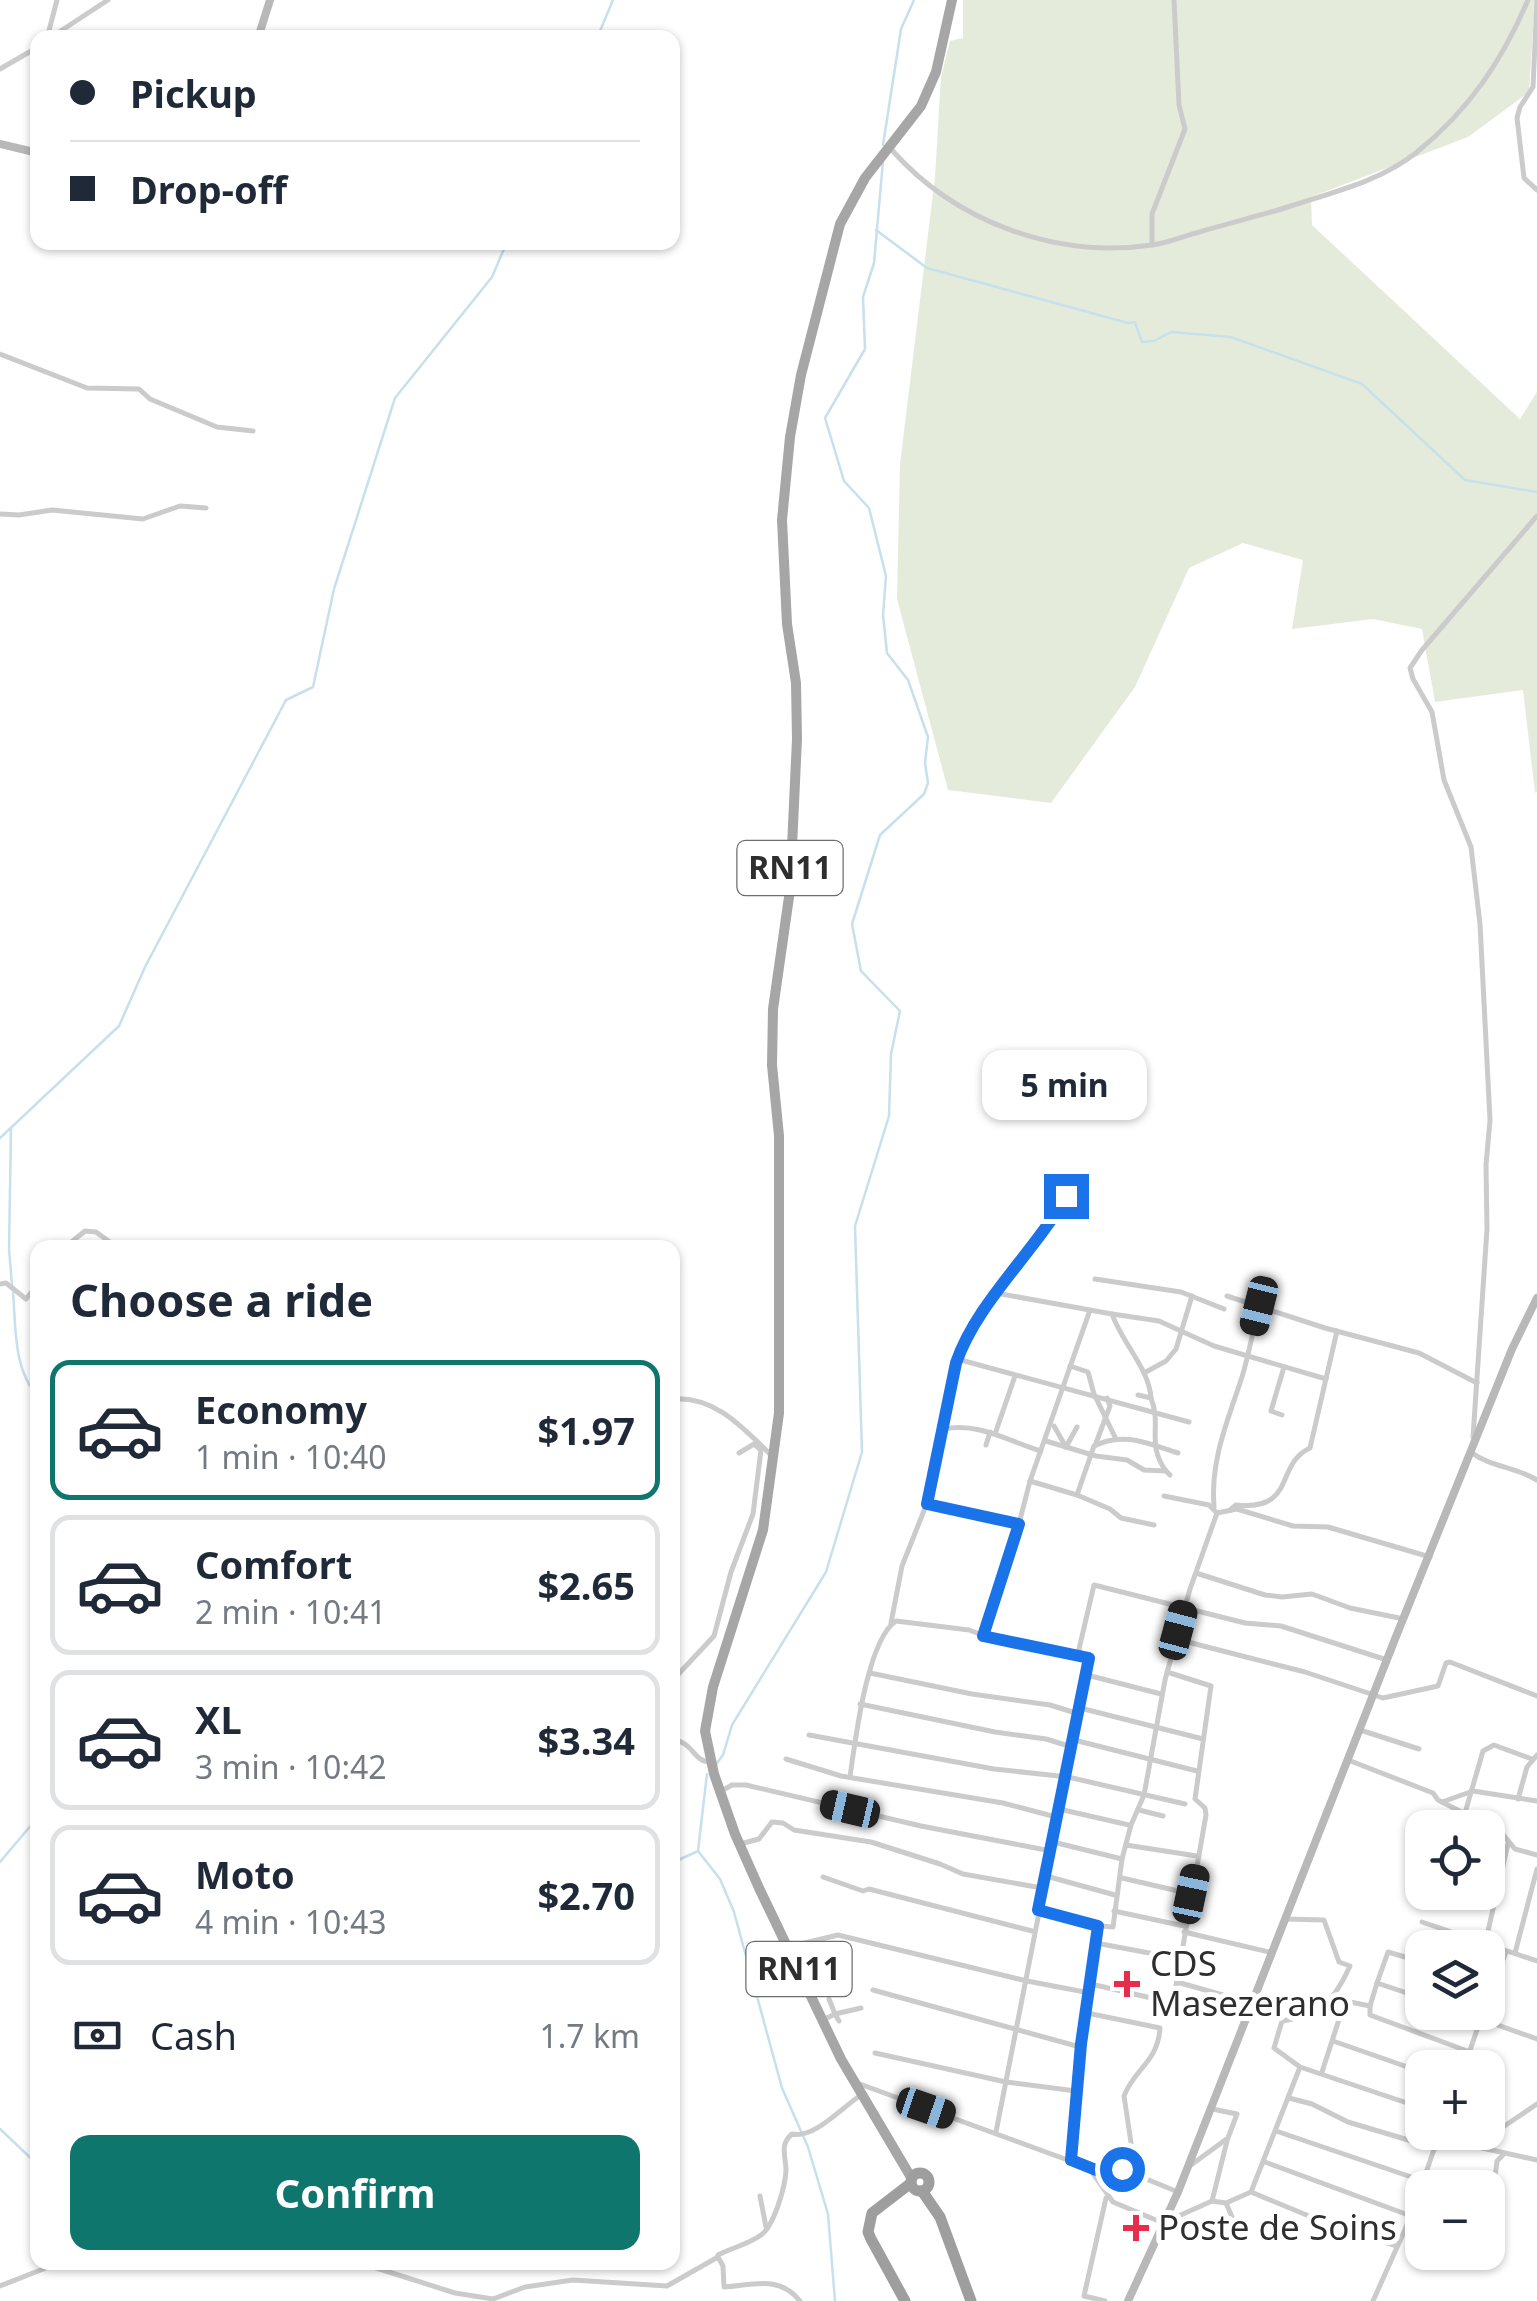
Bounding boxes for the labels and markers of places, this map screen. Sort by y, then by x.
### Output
place label: CDS Masezerano [1150,1939,1350,2026]
marker: CDS Masezerano [1114,1971,1140,1997]
place label: Poste de Soins [1158,2203,1397,2250]
marker: Poste de Soins [1123,2215,1149,2241]

